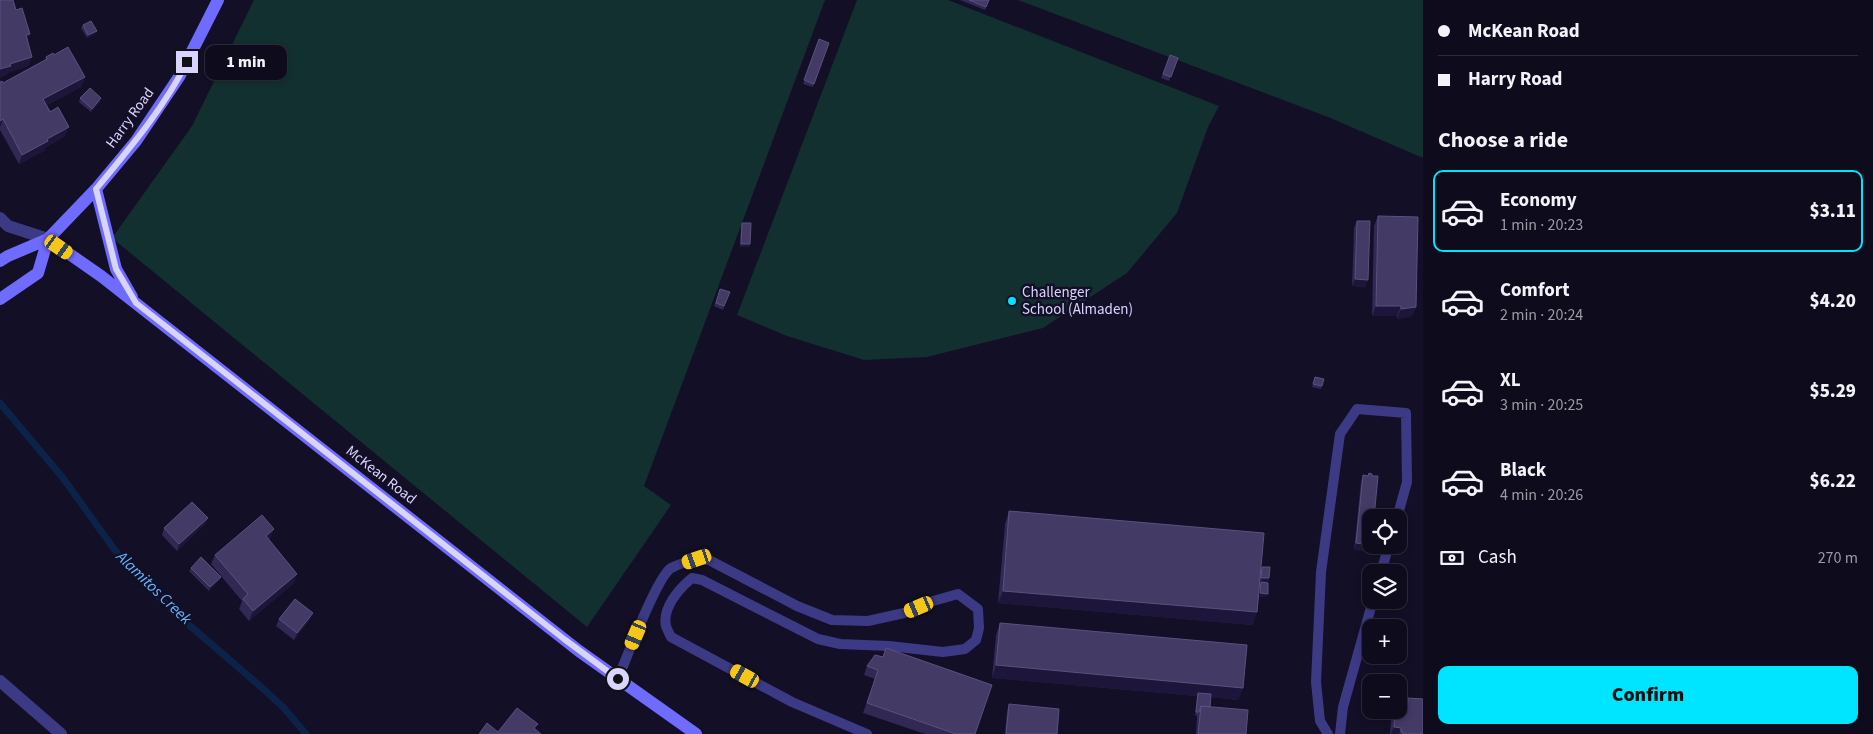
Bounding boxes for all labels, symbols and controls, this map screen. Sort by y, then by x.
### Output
text: McKean Road [1468,18,1580,45]
callout: 1 min [204,44,287,80]
route end [176,51,198,73]
text: 1 min [226,51,266,73]
text: Harry Road [1468,66,1562,93]
street label: Harry Road [101,83,159,153]
text: Choose a ride [1438,124,1568,156]
text: Economy [1500,187,1577,214]
icon: car [1440,189,1485,234]
text: $3.11 [1810,198,1856,225]
text: 1 min · 20:23 [1500,214,1583,236]
car [42,232,75,262]
text: Comfort [1500,277,1570,304]
icon: car [1440,279,1485,324]
place label: Challenger School (Almaden) [1022,282,1133,320]
text: $4.20 [1810,288,1856,315]
marker: Challenger School (Almaden) [1006,295,1018,307]
text: 2 min · 20:24 [1500,304,1583,326]
text: XL [1500,367,1521,394]
icon: car [1440,369,1485,414]
text: $5.29 [1810,378,1856,405]
text: 3 min · 20:25 [1500,394,1583,416]
street label: McKean Road [341,441,421,509]
text: Black [1500,457,1546,484]
icon: car [1440,459,1485,504]
text: $6.22 [1810,468,1856,495]
text: 4 min · 20:26 [1500,484,1583,506]
map controls [1362,509,1407,719]
button: locate [1362,509,1407,554]
icon: cash [1438,544,1466,572]
text: Cash [1478,544,1517,571]
water label: Alamitos Creek [111,546,197,630]
car [680,547,713,571]
text: 270 m [1818,547,1858,569]
button: layers [1362,564,1407,609]
car [902,594,935,620]
car [623,618,648,652]
button: + [1362,619,1407,664]
car [728,662,761,690]
button: Confirm [1438,666,1858,724]
route start [607,668,629,690]
button: − [1362,674,1407,719]

